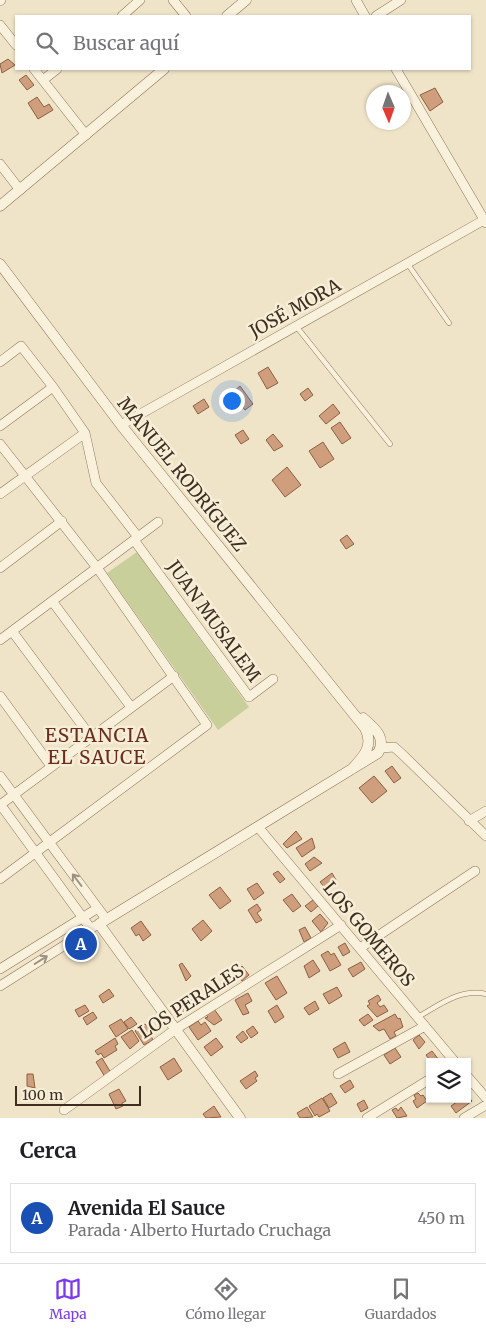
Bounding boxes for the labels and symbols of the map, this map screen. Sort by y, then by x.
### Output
north arrow [366,85,411,130]
street label: JOSÉ MORA [244,273,345,343]
your location [219,388,245,414]
street label: MANUEL RODRÍGUEZ [113,392,251,556]
street label: JUAN MUSALEM [162,555,266,686]
district label: ESTANCIA EL SAUCE [45,723,149,769]
one-way arrow [72,874,83,887]
street label: LOS GOMEROS [318,877,420,991]
pin: A [65,925,97,963]
one-way arrow [34,955,48,965]
street label: LOS PERALES [134,958,248,1044]
scale bar [15,1083,141,1106]

